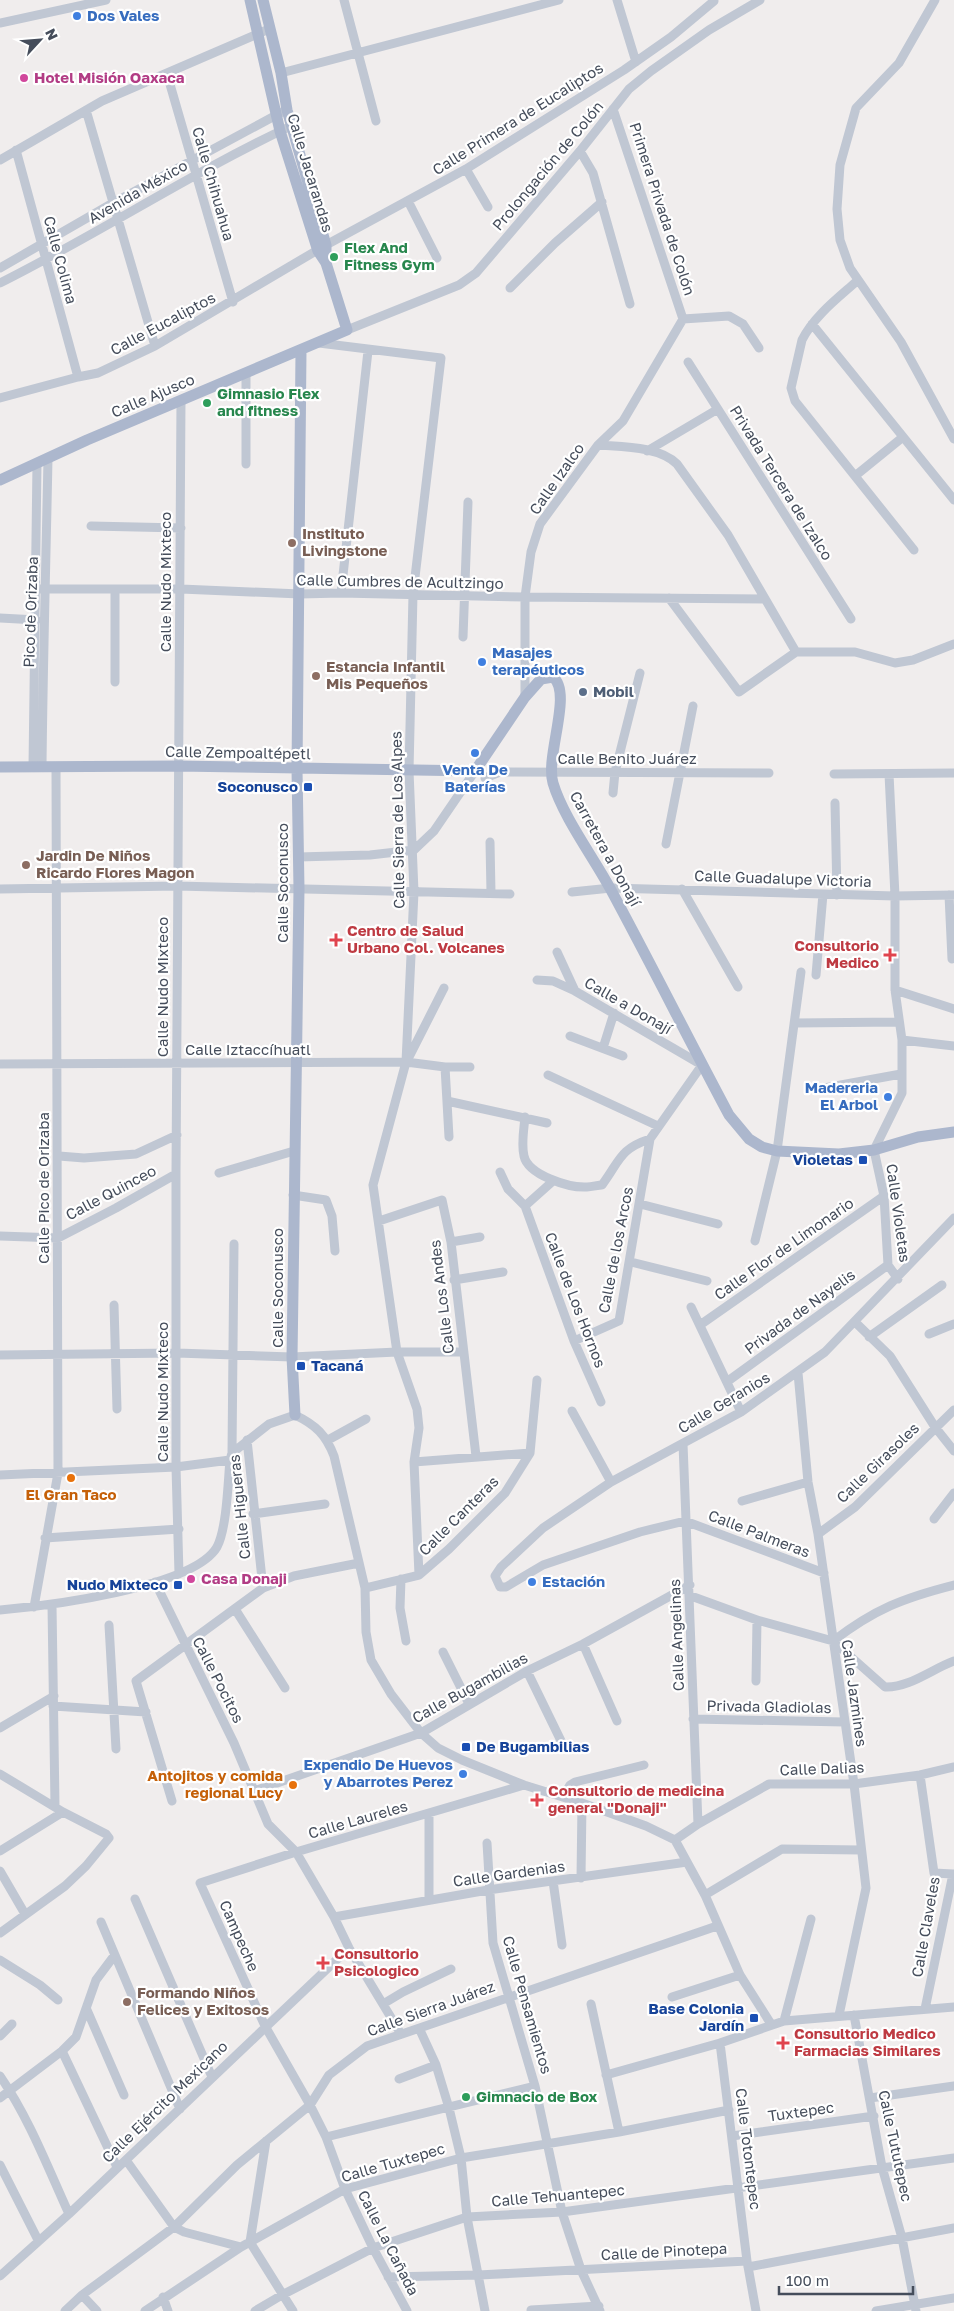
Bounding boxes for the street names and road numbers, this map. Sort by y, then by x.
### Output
street label: Calle Primera de Eucaliptos [429,58,606,178]
street label: Prolongación de Colón [488,97,607,234]
street label: Calle Jacarandas [284,111,338,234]
street label: Primera Privada de Colón [626,120,699,298]
street label: Calle Chihuahua [189,125,239,243]
street label: Avenida México [85,155,190,227]
street label: Calle Colima [41,214,81,306]
street label: Calle Eucaliptos [107,288,218,358]
street label: Calle Ajusco [108,369,197,421]
street label: Privada Tercera de Izalco [727,402,837,563]
street label: Calle Izalco [525,439,587,518]
street label: Calle Nudo Mixteco [156,512,174,652]
street label: Pico de Orizaba [19,556,41,668]
street label: Calle Cumbres de Acultzingo [296,570,504,592]
street label: Calle Sierra de Los Alpes [386,731,408,909]
street label: Calle Zempoaltépetl [165,742,311,762]
street label: Calle Benito Juárez [557,749,697,767]
street label: Carretera a Donají [567,788,645,910]
street label: Calle Soconusco [273,823,291,943]
street label: Calle Guadalupe Victoria [694,866,872,890]
street label: Calle Nudo Mixteco [153,917,171,1057]
street label: Calle a Donají [582,973,676,1038]
street label: Calle Iztaccíhuatl [185,1040,311,1058]
street label: Calle Pico de Orizaba [34,1112,52,1264]
street label: Calle Quinceo [62,1161,159,1224]
street label: Calle Violetas [883,1162,915,1263]
street label: Calle de los Arcos [594,1185,636,1315]
street label: Calle Flor de Limonario [710,1193,857,1303]
street label: Calle Soconusco [268,1228,286,1348]
street label: Calle de Los Hornos [542,1229,610,1370]
street label: Calle Los Andes [425,1239,457,1355]
street label: Privada de Nayelis [741,1265,858,1357]
street label: Calle Nudo Mixteco [153,1322,171,1462]
street label: Calle Geranios [674,1368,773,1437]
street label: Calle Girasoles [832,1418,922,1506]
street label: Calle Higueras [225,1454,253,1560]
street label: Calle Canteras [415,1472,502,1559]
street label: Calle Palmeras [706,1505,813,1561]
street label: Calle Angelinas [665,1579,687,1691]
street label: Calle Pocitos [189,1633,248,1726]
street label: Calle Jazmines [839,1638,871,1748]
street label: Calle Bugambilias [409,1648,530,1726]
street label: Privada Gladiolas [706,1696,832,1716]
street label: Calle Dalias [779,1758,865,1778]
street label: Calle Laureles [306,1796,410,1842]
street label: Calle Gardenias [452,1856,566,1890]
street label: Calle Claveles [907,1875,943,1979]
street label: Campeche [216,1897,264,1974]
street label: Calle Pensamientos [500,1934,556,2076]
street label: Calle Sierra Juárez [364,1976,497,2040]
street label: Calle Ejército Mexicano [98,2037,231,2166]
street label: Calle Totontepec [733,2087,765,2211]
street label: Calle Tututepec [875,2088,917,2203]
street label: Tuxtepec [767,2097,835,2125]
street label: Calle Tuxtepec [339,2139,447,2185]
street label: Calle Tehuantepec [490,2180,625,2210]
street label: Calle La Cañada [355,2187,423,2298]
street label: Calle de Pinotepa [600,2239,728,2263]

